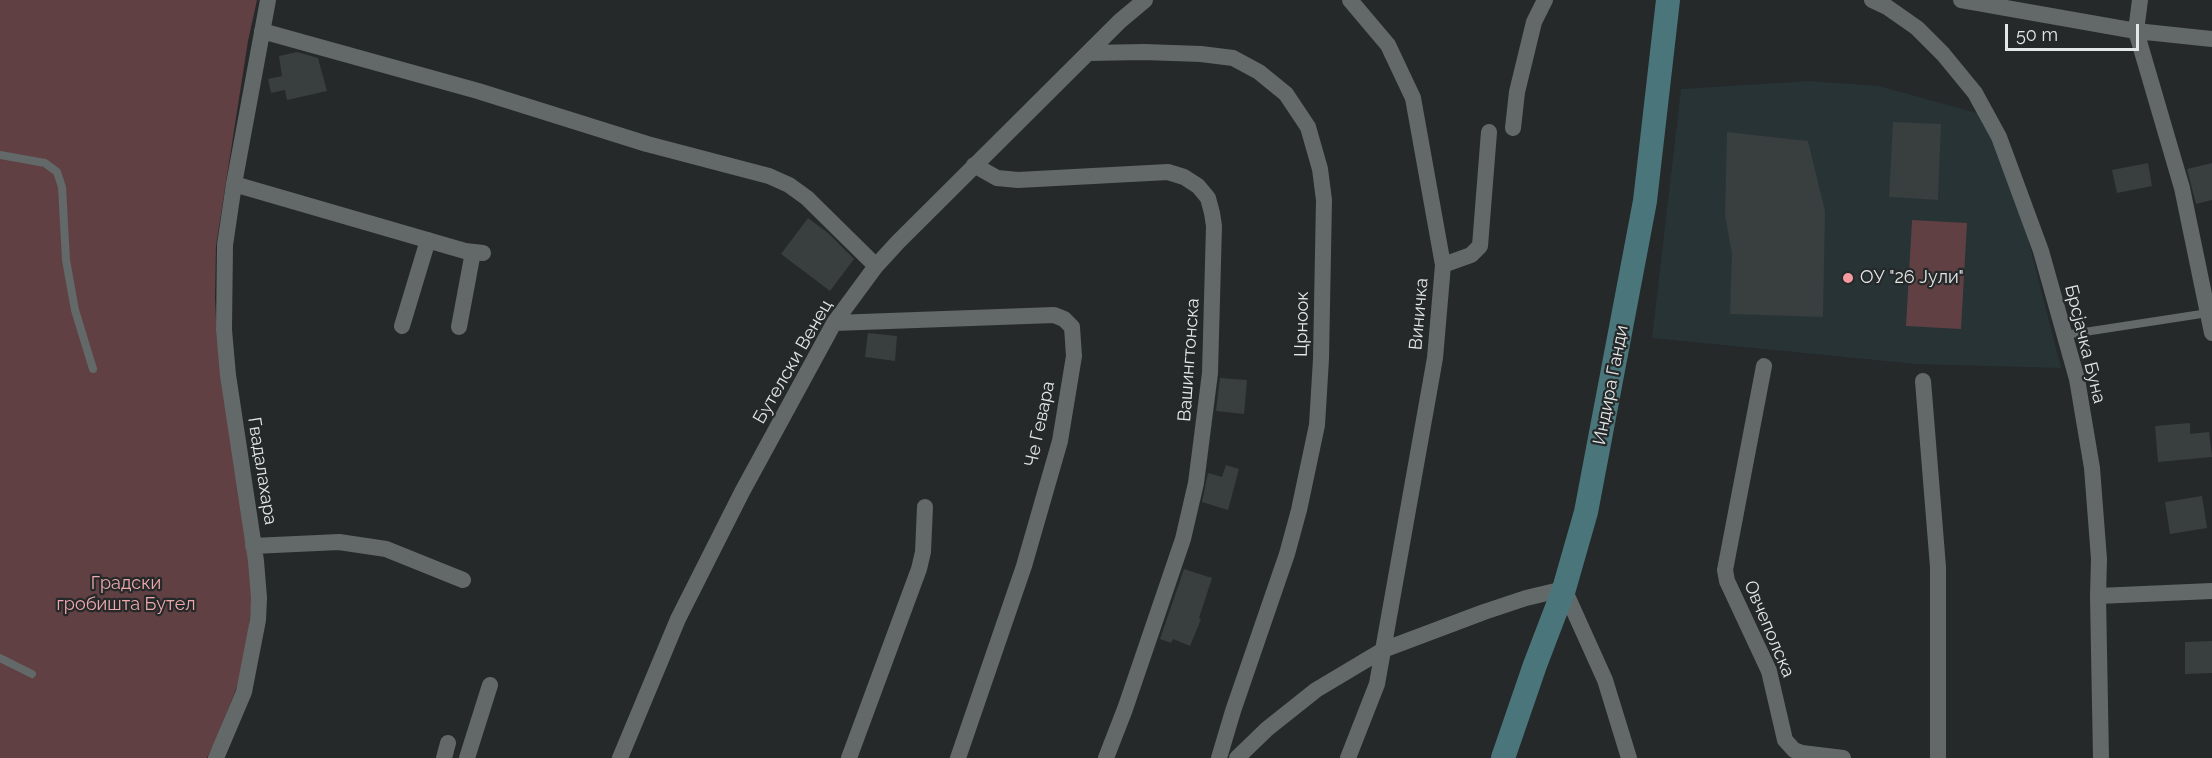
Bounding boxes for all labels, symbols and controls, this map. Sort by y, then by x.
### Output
scale bar [2008,12,2142,50]
text: 50 m [2016,24,2058,45]
place label: ОУ "26 Јули" [1860,267,1964,289]
marker: ОУ "26 Јули" [1841,271,1855,285]
street label: Виничка [1405,277,1433,351]
street label: Брсјачка Буна [2060,282,2110,406]
street label: Црноок [1291,291,1313,357]
street label: Бутелски Венец [749,296,837,428]
street label: Вашингтонска [1174,298,1204,422]
street label: Индира Ганди [1589,323,1633,447]
street label: Че Гевара [1020,379,1060,469]
street label: Гвадалахара [243,416,281,526]
park label: Градски гробишта Бутел [57,573,195,616]
street label: Овчеполска [1739,577,1799,681]

